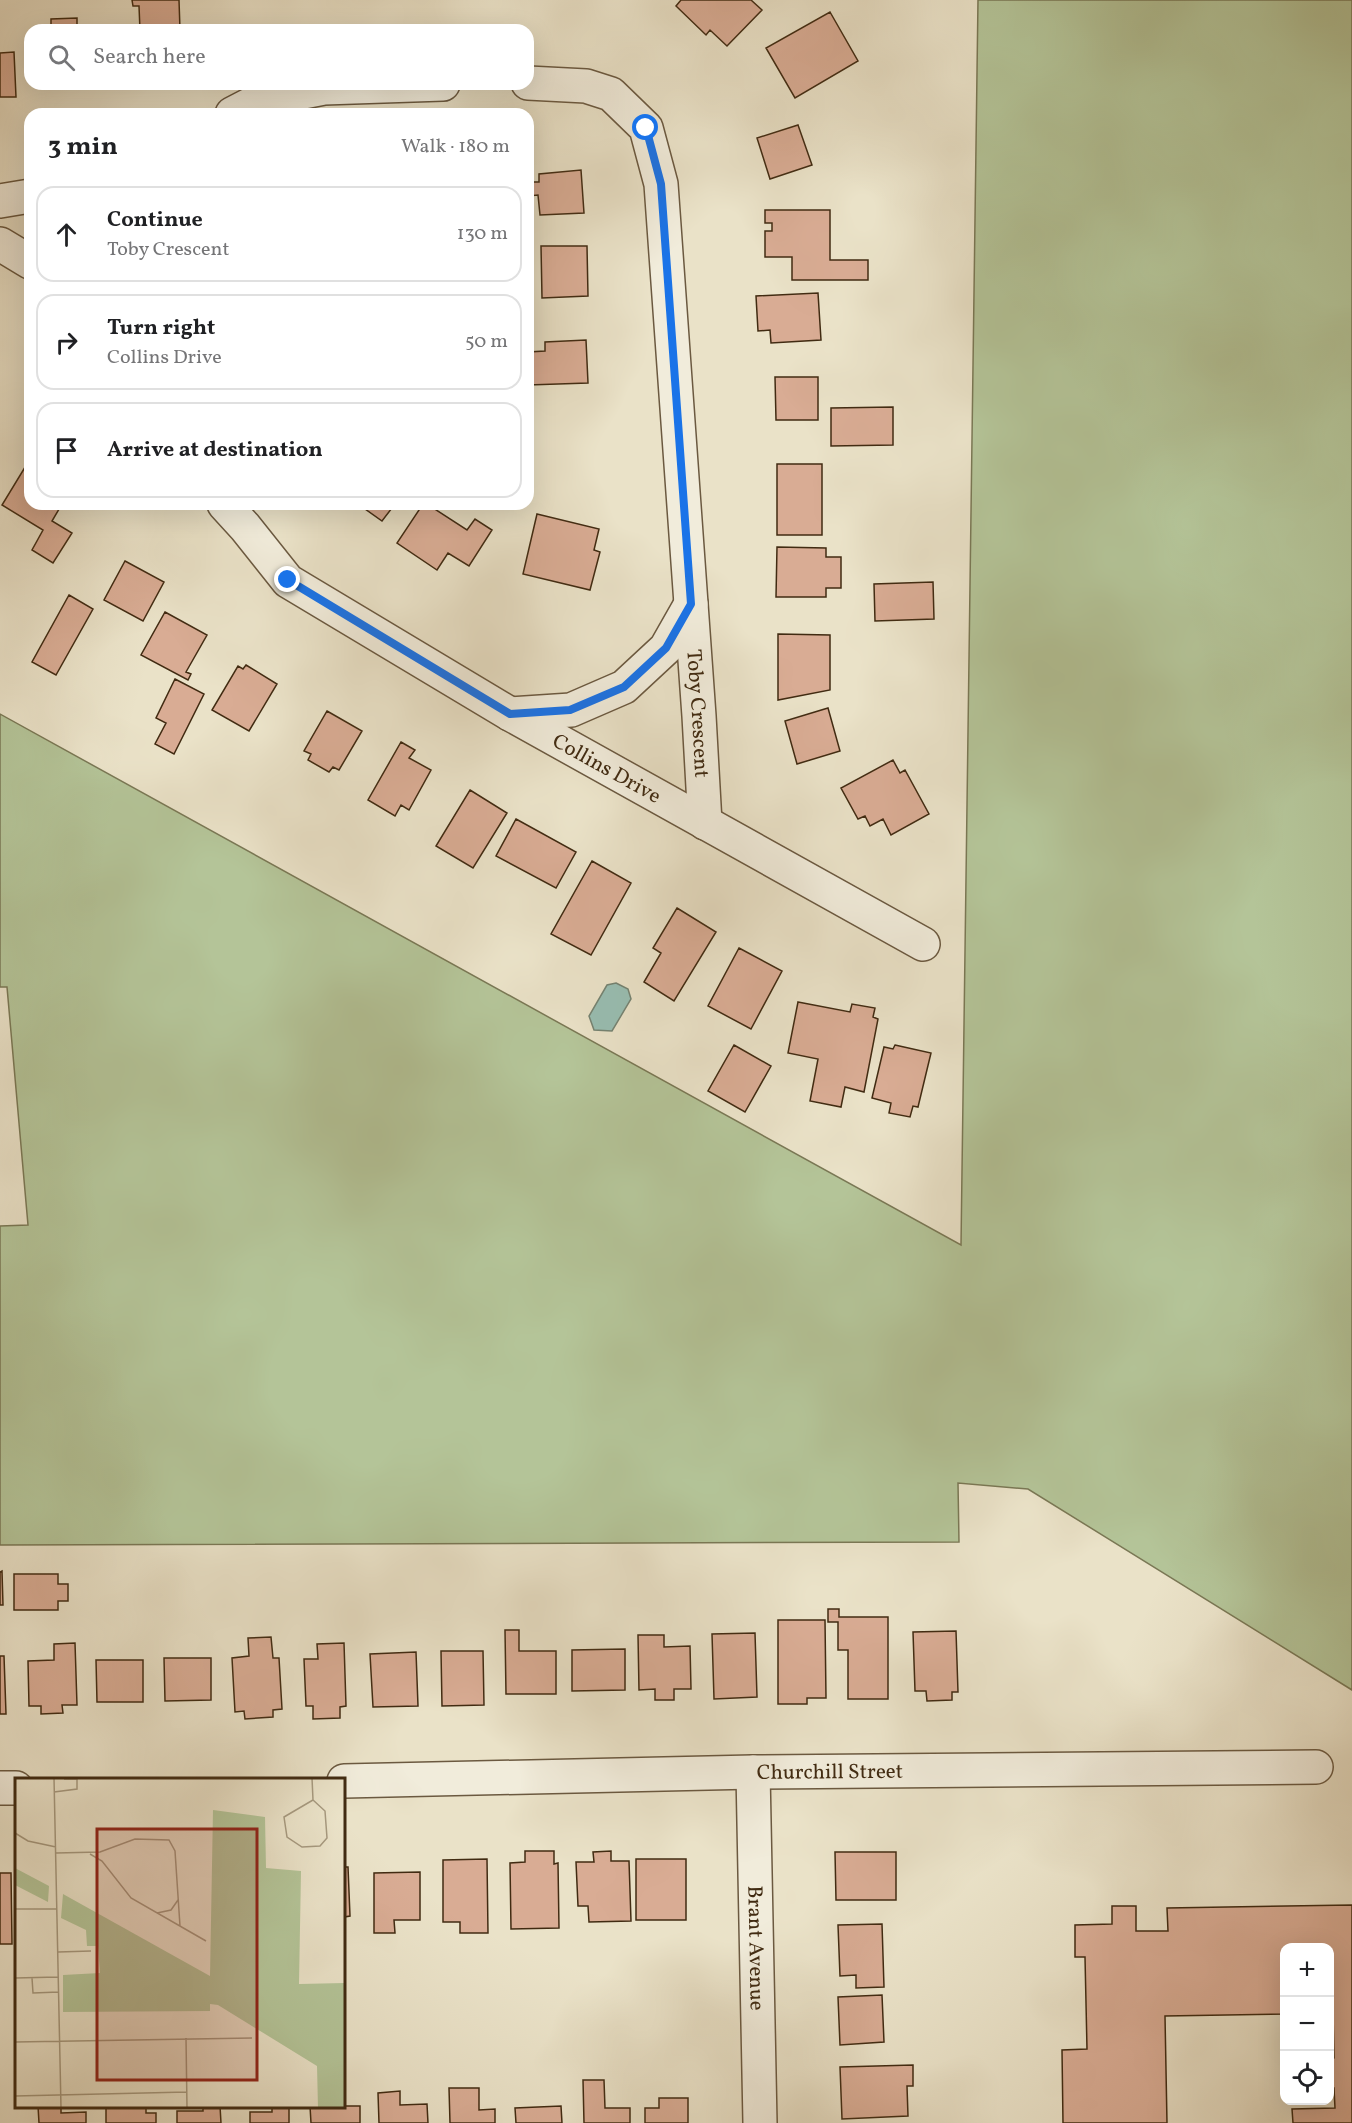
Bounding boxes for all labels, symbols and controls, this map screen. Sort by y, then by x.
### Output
search box [24,24,534,90]
icon: search [45,41,78,74]
text: Search here [93,42,206,73]
route start [632,114,658,140]
text: 3 min [48,129,118,165]
text: Walk · 180 m [401,133,510,161]
text: Continue [107,205,203,236]
icon: ahead [50,218,83,251]
text: 130 m [457,220,508,248]
text: Toby Crescent [107,236,230,264]
text: Turn right [107,313,215,344]
icon: right [50,326,83,359]
text: 50 m [465,328,508,356]
text: Collins Drive [107,344,222,372]
icon: arrive [50,434,83,467]
text: Arrive at destination [107,435,323,466]
route end [274,566,300,592]
street label: Toby Crescent [678,648,715,779]
street label: Collins Drive [547,727,666,811]
street label: Churchill Street [757,1758,903,1788]
inset map [15,1778,345,2108]
street label: Brant Avenue [739,1885,771,2011]
map controls [1280,1943,1334,2105]
button: + [1280,1943,1334,1997]
button: − [1280,1997,1334,2051]
button: locate [1280,2051,1334,2105]

